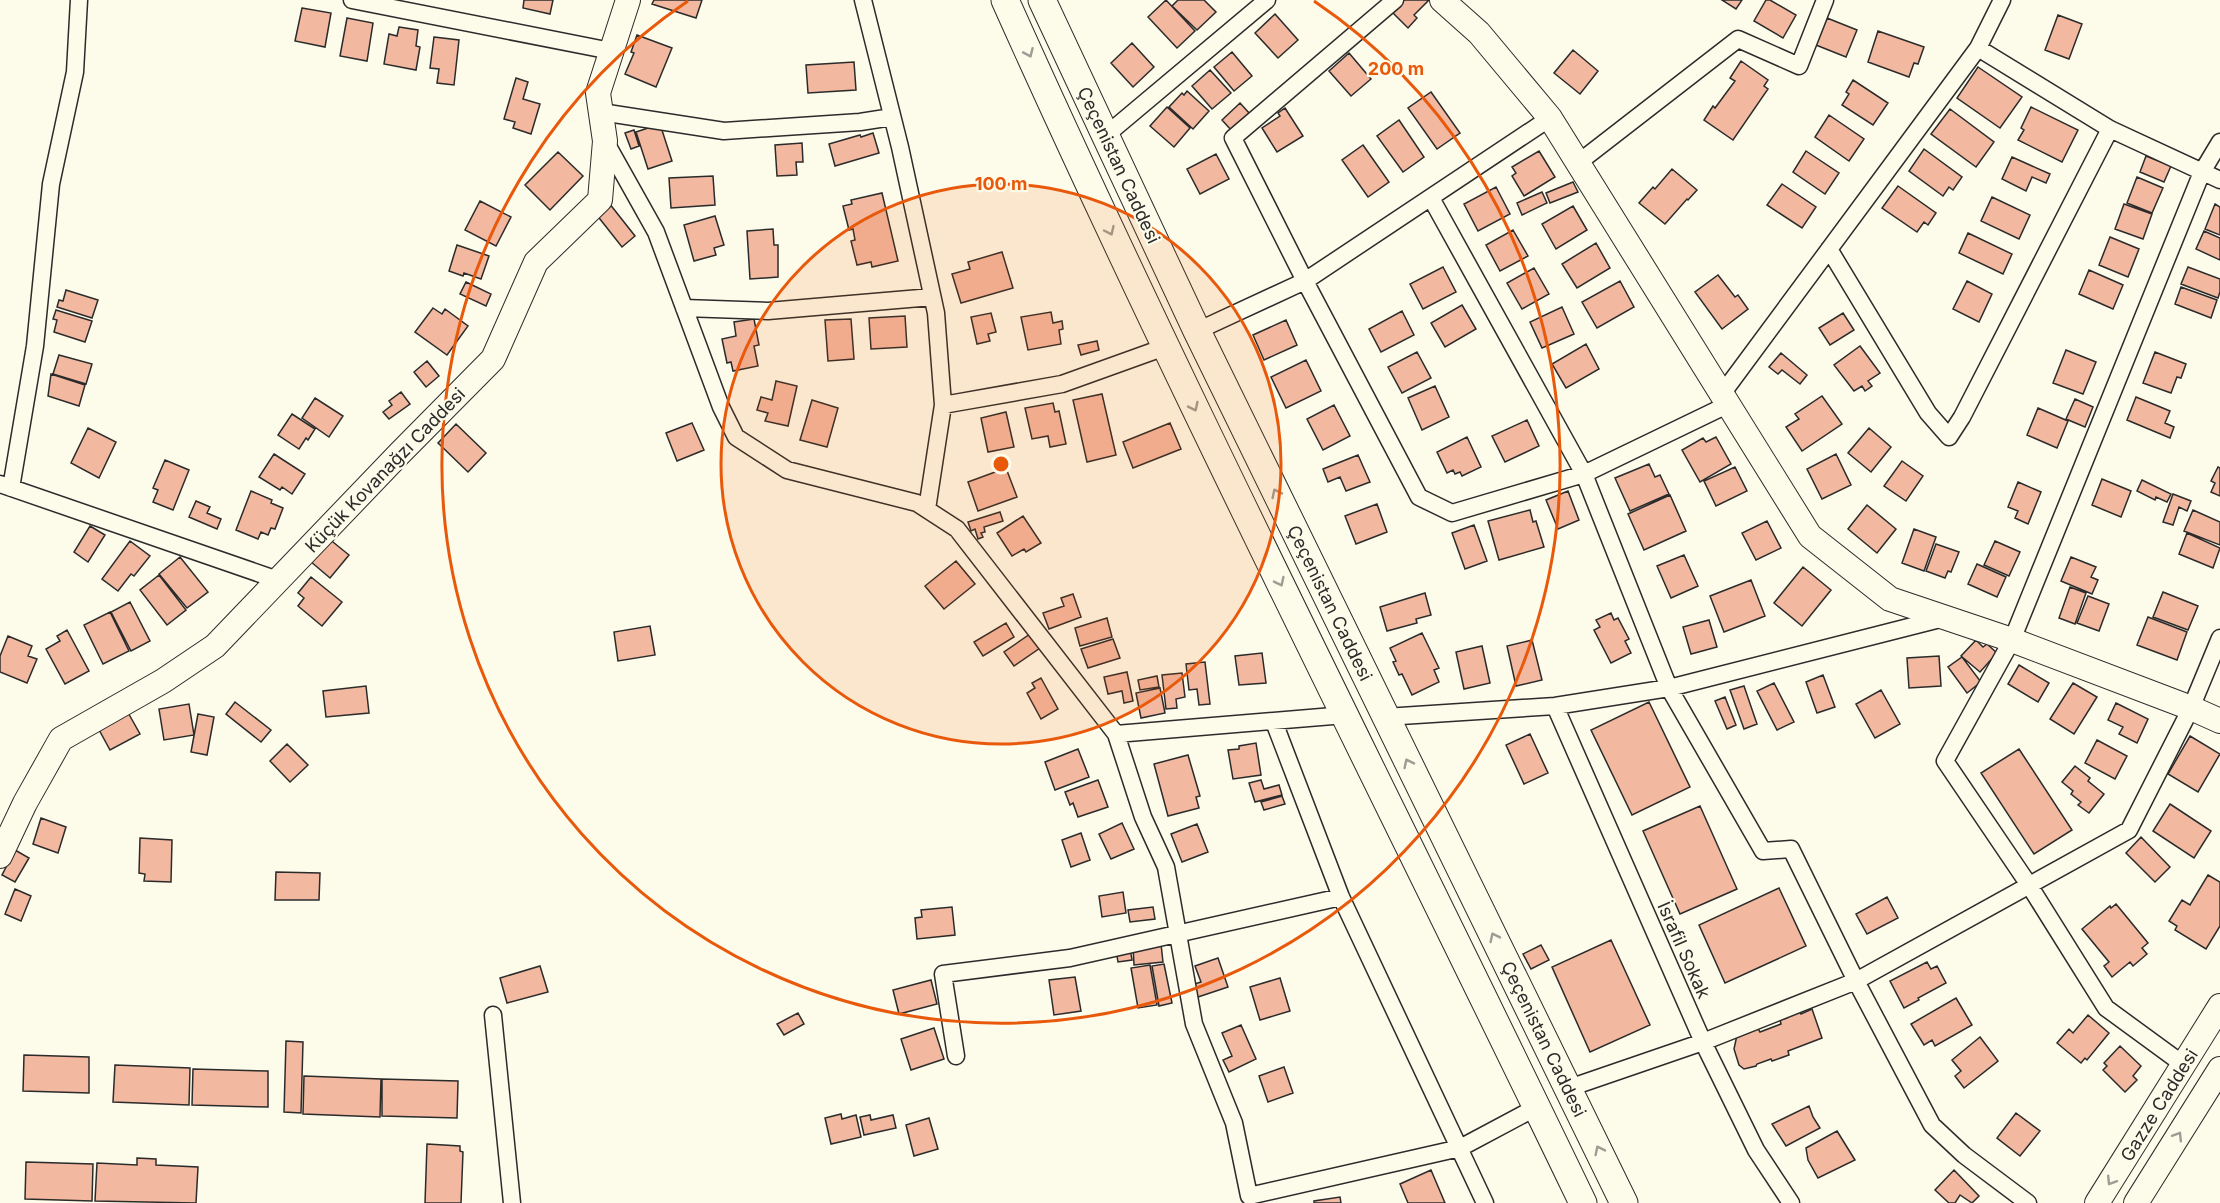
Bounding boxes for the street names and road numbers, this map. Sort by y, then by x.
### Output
street label: Çeçenistan Caddesi [1073,83,1165,247]
street label: Küçük Kovanağzı Caddesi [301,383,469,557]
street label: Çeçenistan Caddesi [1283,522,1377,684]
street label: İsrafil Sokak [1653,898,1716,1002]
street label: Çeçenistan Caddesi [1497,958,1591,1120]
street label: Gazze Caddesi [2116,1045,2202,1165]

